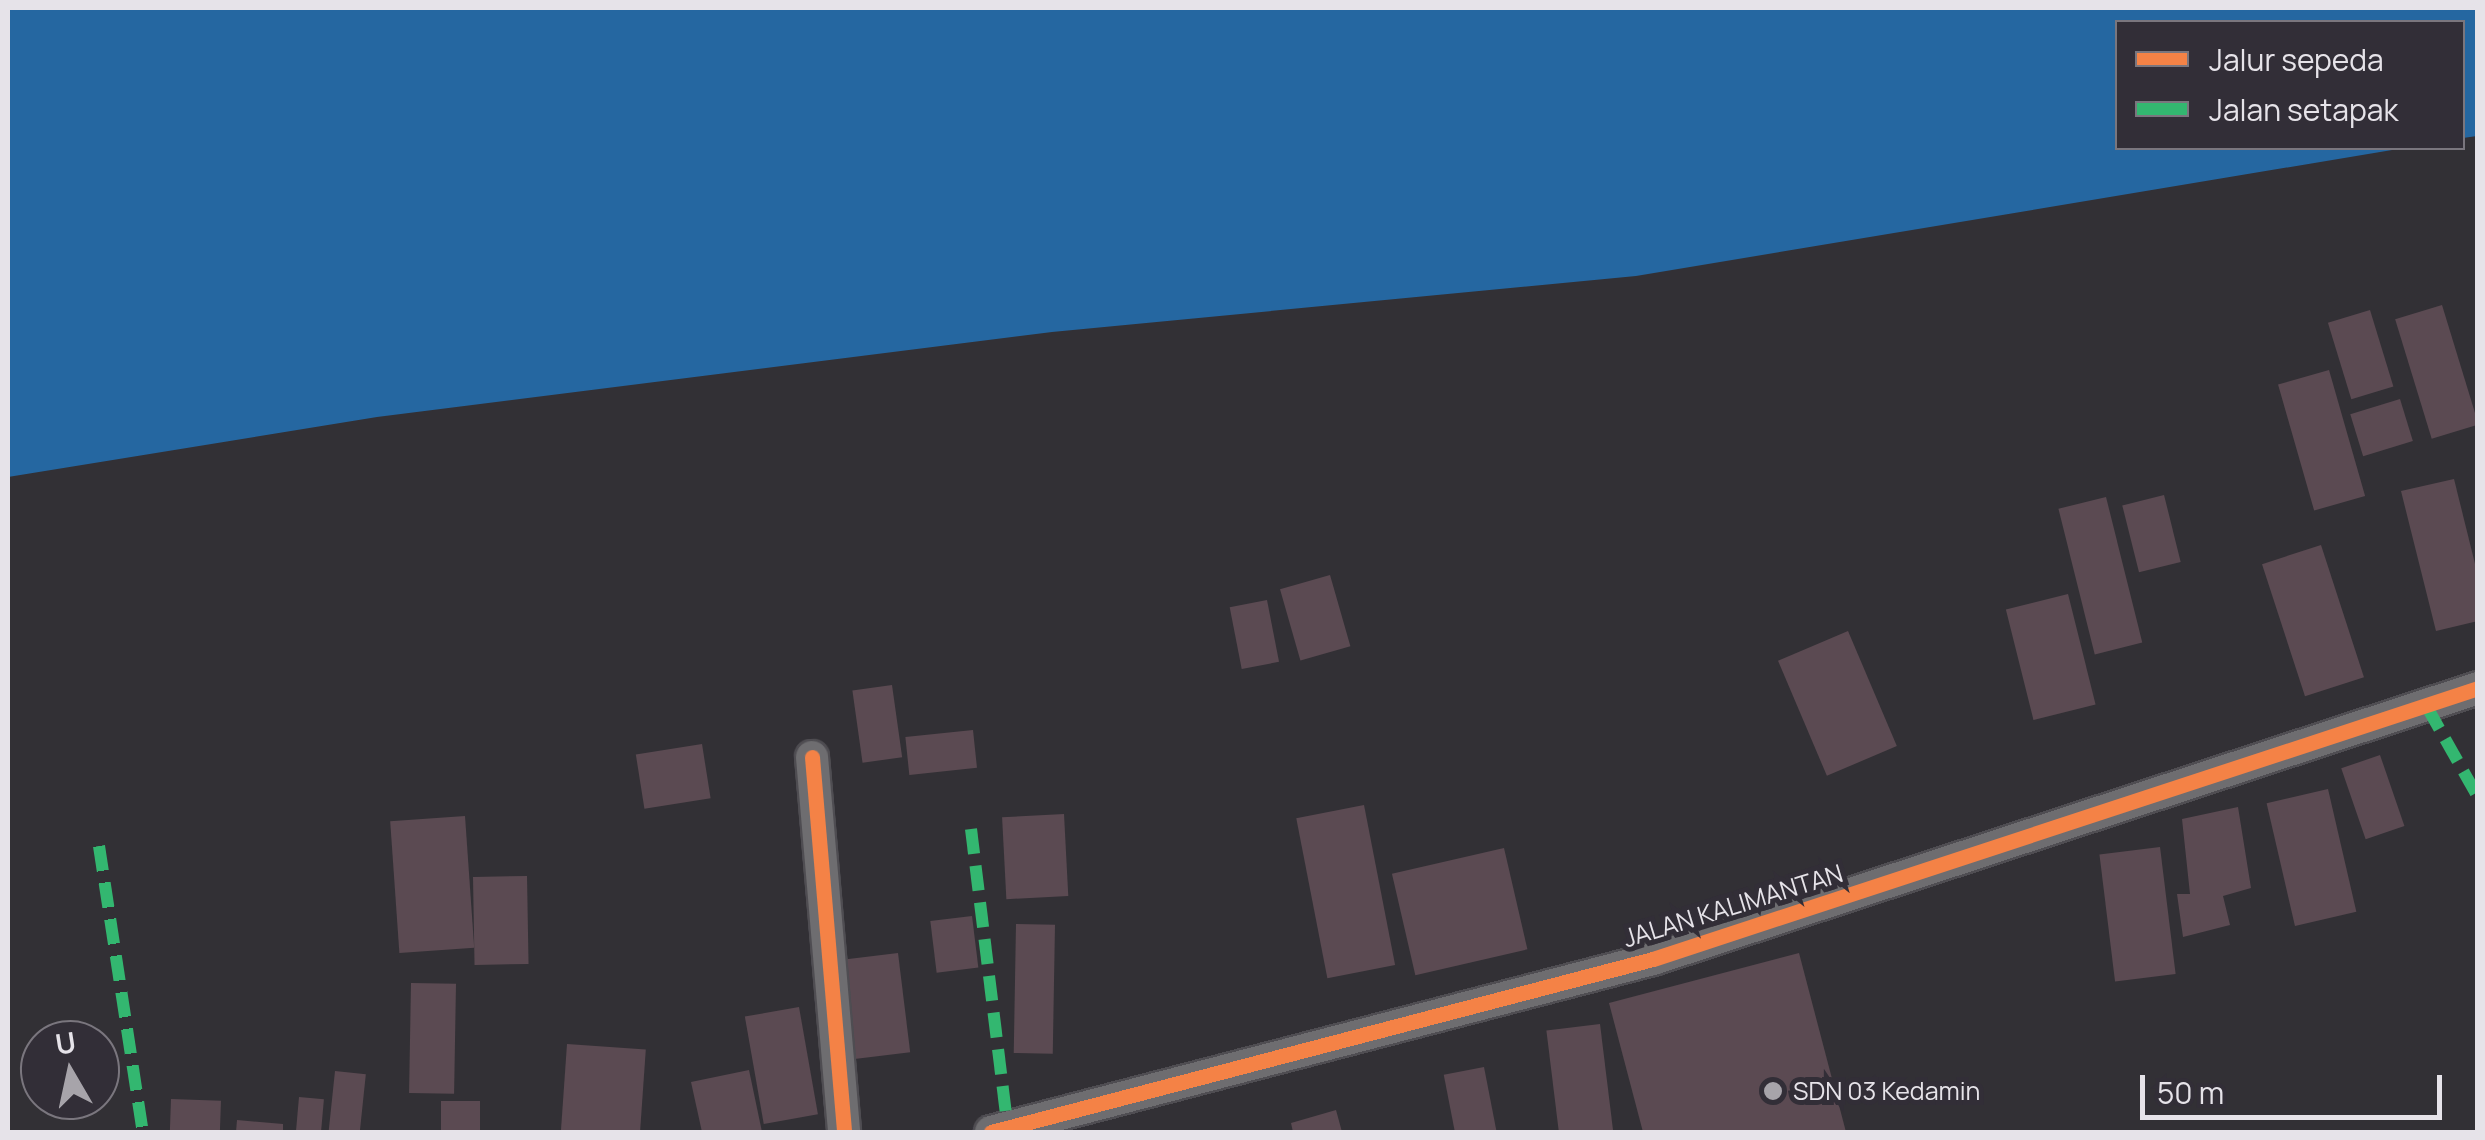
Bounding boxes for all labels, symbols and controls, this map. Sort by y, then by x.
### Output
legend [2115,20,2465,150]
text: Jalur sepeda [2209,39,2384,80]
text: Jalan setapak [2209,89,2398,130]
street label: JALAN KALIMANTAN [1619,858,1847,954]
north arrow [20,1020,120,1120]
text: U [53,1022,79,1063]
scale bar [2145,1055,2448,1117]
text: 50 m [2157,1072,2224,1113]
place label: SDN 03 Kedamin [1793,1076,1980,1106]
marker: SDN 03 Kedamin [1762,1080,1784,1102]

